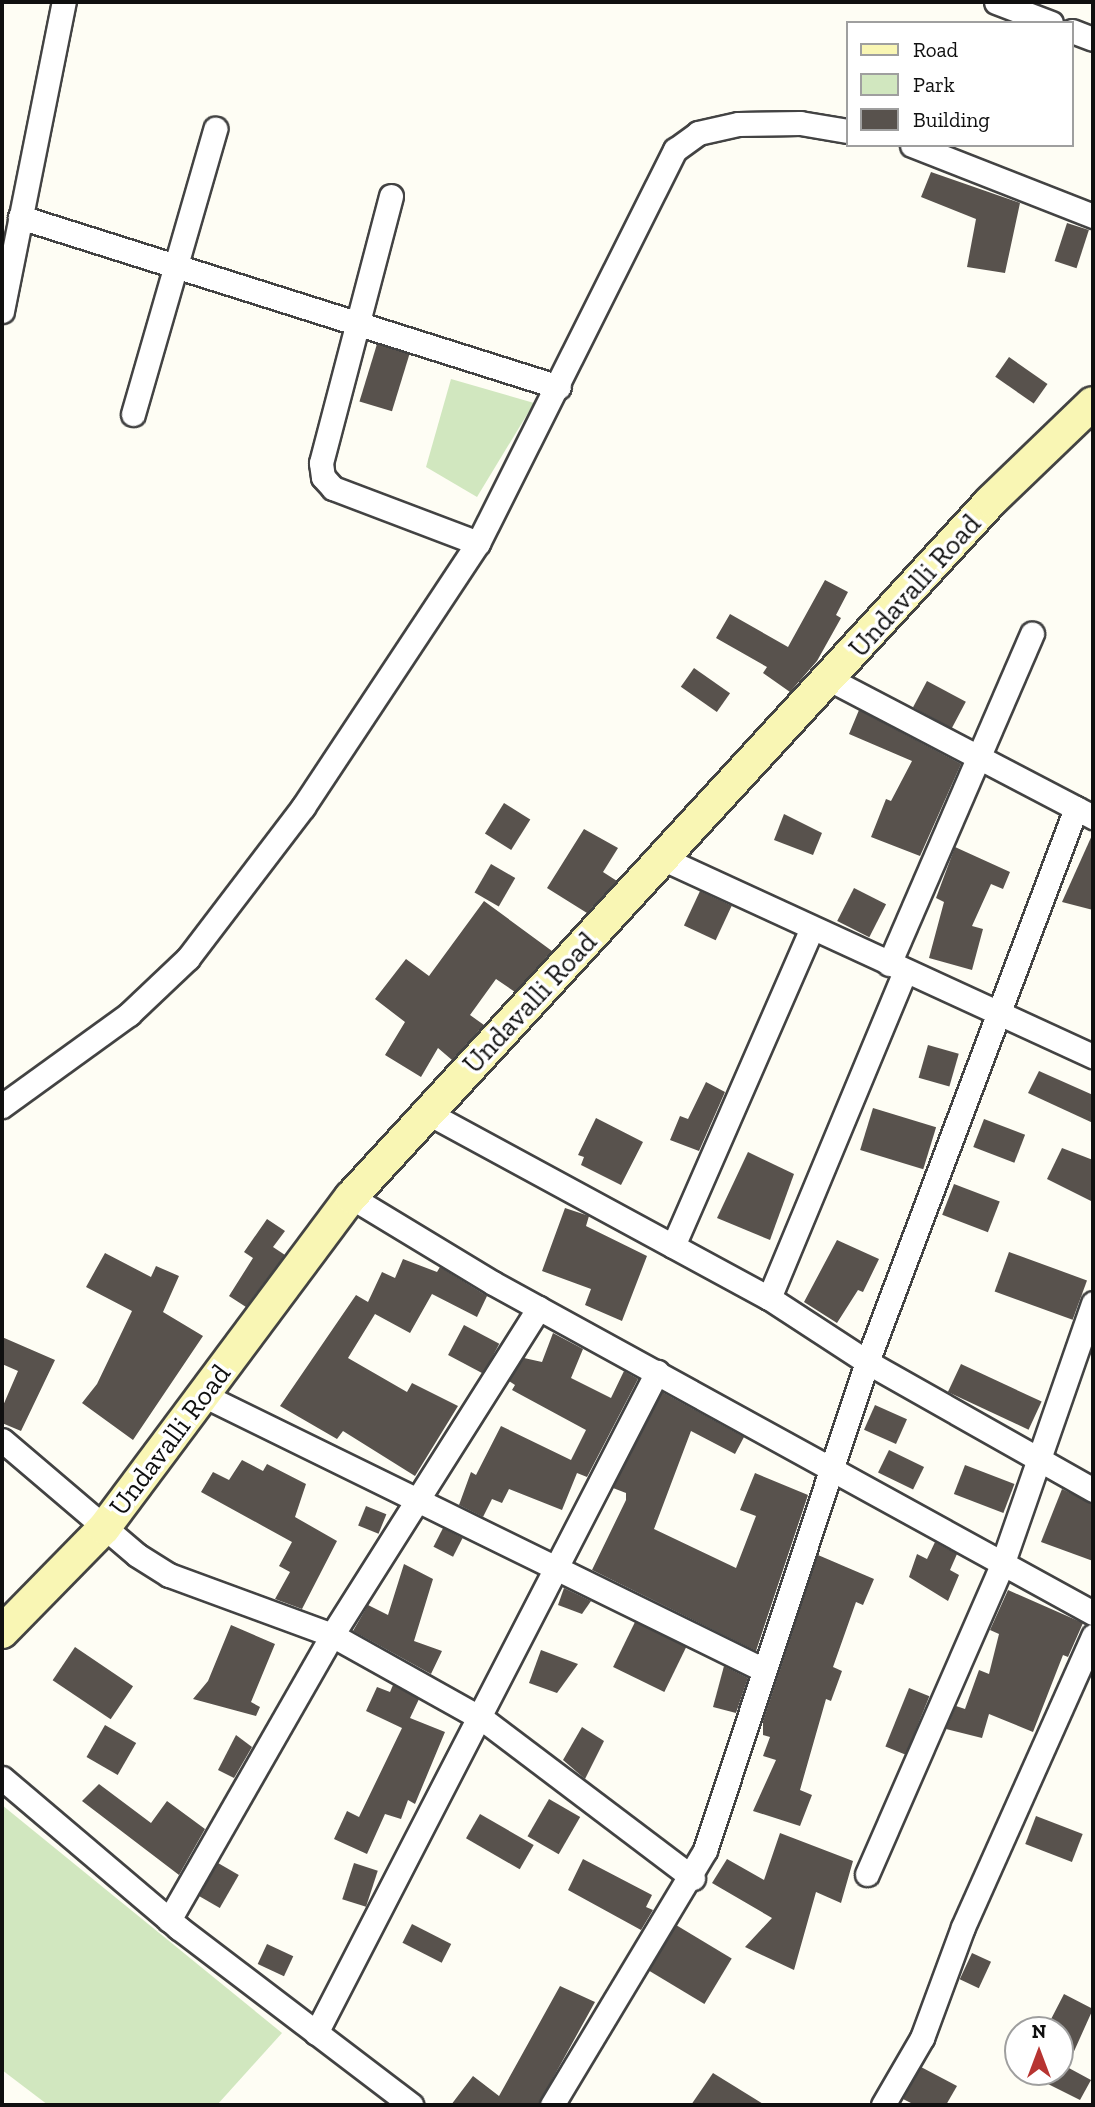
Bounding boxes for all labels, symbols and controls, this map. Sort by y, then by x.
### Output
legend [846,21,1074,147]
text: Road [913,37,958,62]
text: Park [913,72,955,97]
text: Building [913,107,990,132]
street label: Undavalli Road [842,508,988,664]
street label: Undavalli Road [456,925,604,1081]
street label: Undavalli Road [102,1358,238,1522]
north arrow [1004,2016,1074,2086]
text: N [1032,2020,1046,2043]

